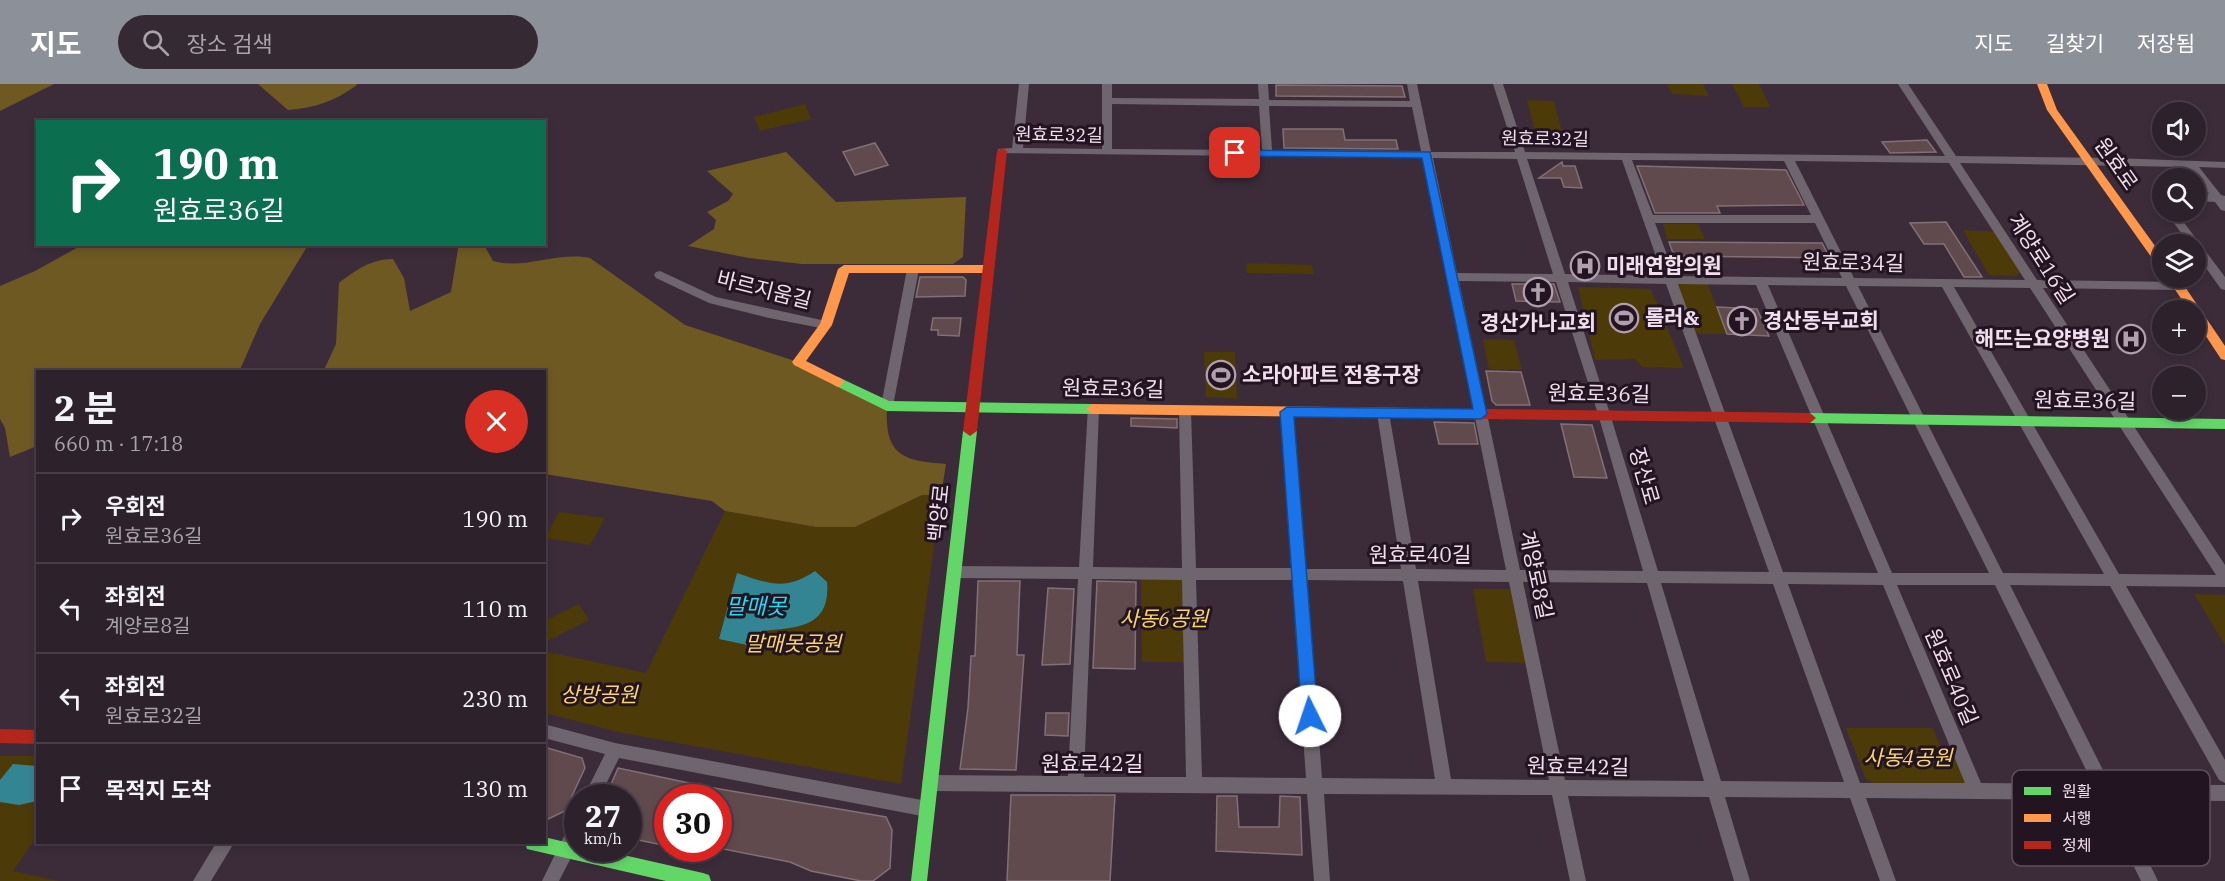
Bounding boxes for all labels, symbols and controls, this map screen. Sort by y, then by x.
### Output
search box [118,15,538,69]
text: 지도 [30,25,82,62]
icon: search [139,26,172,59]
text: 장소 검색 [187,29,273,58]
text: 지도 [1974,29,2013,57]
text: 길찾기 [2046,29,2104,57]
text: 저장됨 [2137,29,2195,57]
map controls [2152,102,2206,420]
button: sound [2152,102,2206,156]
street label: 원효로32길 [1015,122,1103,147]
street label: 원효로32길 [1501,126,1589,151]
pin [1209,127,1260,178]
street label: 원효로 [2089,132,2145,195]
text: 190 m [153,136,279,191]
icon: arrive [1218,136,1251,169]
icon: right [54,144,132,222]
button: search [2152,168,2206,222]
text: 원효로36길 [153,192,285,227]
street label: 계양로16길 [2002,208,2081,309]
button: layers [2152,234,2206,288]
street label: 원효로34길 [1802,247,1904,277]
hospital icon: 미래연합의원 [1569,250,1601,282]
place label: 미래연합의원 [1606,251,1722,279]
street label: 바르지움길 [714,264,814,314]
church icon: 경산가나교회 [1522,276,1554,308]
button: + [2152,300,2206,354]
sports icon: 롤러& [1608,302,1640,334]
place label: 롤러& [1645,303,1700,331]
church icon: 경산동부교회 [1726,305,1758,337]
place label: 경산동부교회 [1763,306,1879,334]
place label: 경산가나교회 [1480,308,1596,336]
hospital icon: 해뜨는요양병원 [2115,323,2147,355]
place label: 해뜨는요양병원 [1975,324,2110,352]
sports icon: 소라아파트 전용구장 [1205,359,1237,391]
place label: 소라아파트 전용구장 [1242,360,1421,388]
button: − [2152,366,2206,420]
street label: 원효로36길 [1062,373,1164,403]
street label: 원효로36길 [1548,378,1650,408]
text: 2 분 [54,384,117,431]
street label: 원효로36길 [2034,385,2136,415]
button: close [465,390,528,453]
text: 660 m · 17:18 [54,430,183,457]
street label: 장산로 [1624,444,1666,507]
street label: 백양로 [921,483,955,543]
text: 우회전 [105,491,166,520]
icon: right [54,502,87,535]
text: 190 m [462,504,528,533]
text: 원효로36길 [105,522,203,549]
street label: 계양로8길 [1514,528,1560,622]
street label: 원효로40길 [1369,540,1471,568]
text: 좌회전 [105,581,166,610]
water label: 말매못 [726,591,788,620]
icon: left [54,592,87,625]
text: 110 m [462,594,528,623]
park label: 사동6공원 [1120,604,1210,632]
text: 계양로8길 [105,612,191,639]
street label: 원효로40길 [1919,624,1985,729]
park label: 말매못공원 [745,629,843,657]
text: 좌회전 [105,671,166,700]
park label: 상방공원 [560,680,639,708]
icon: left [54,682,87,715]
text: 230 m [462,684,528,713]
position arrow [1278,684,1342,748]
text: 원효로32길 [105,702,203,729]
park label: 사동4공원 [1864,743,1954,771]
street label: 원효로42길 [1041,749,1143,777]
street label: 원효로42길 [1527,751,1629,781]
legend [2012,770,2210,866]
icon: arrive [54,772,87,805]
text: 130 m [462,774,528,803]
text: 목적지 도착 [105,775,211,804]
text: 원활 [2062,781,2092,801]
speed limit sign: 30 [654,784,732,862]
text: 27 [585,796,621,835]
text: 서행 [2062,808,2091,828]
text: km/h [584,829,622,848]
text: 정체 [2062,835,2091,855]

